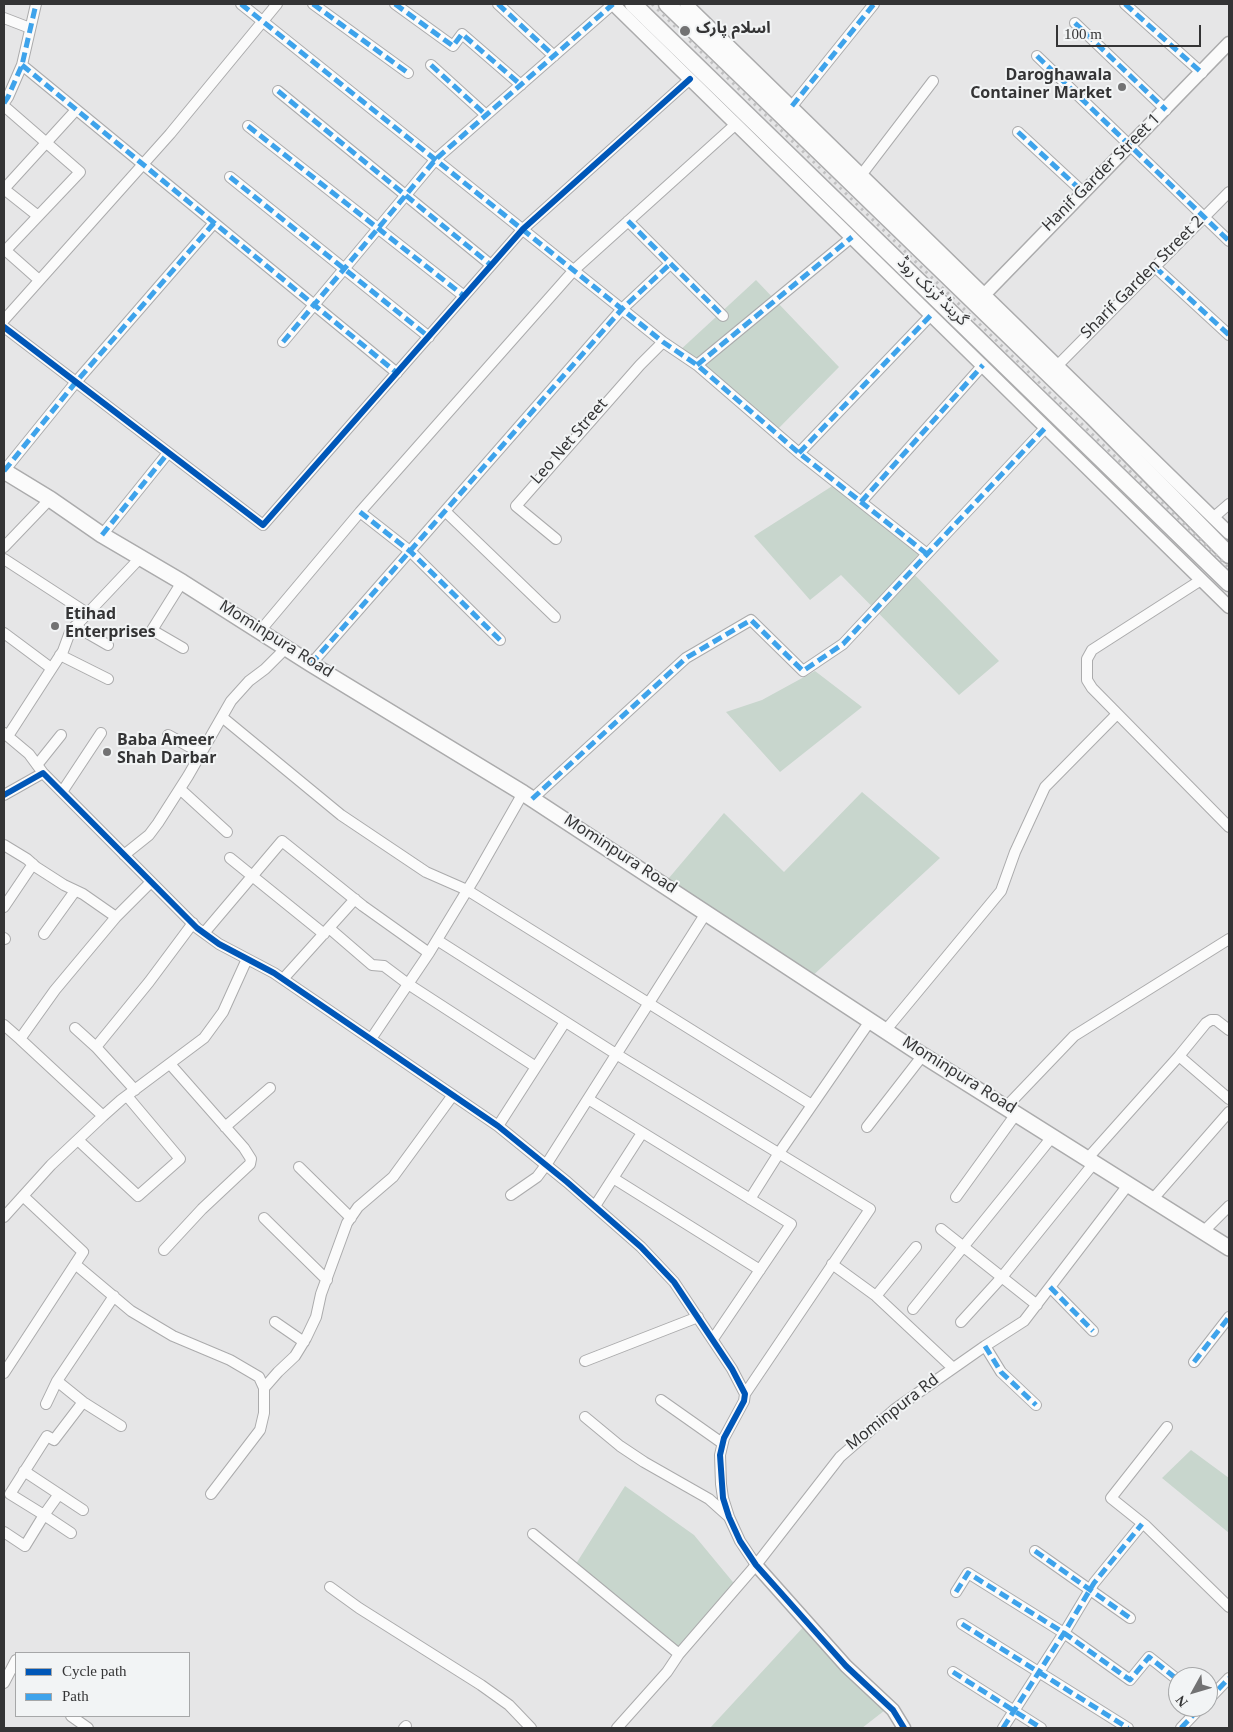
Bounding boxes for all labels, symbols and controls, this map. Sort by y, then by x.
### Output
scale bar [1058,15,1203,47]
place label: اسلام پارک [696,21,771,41]
marker: اسلام پارک [678,24,692,38]
text: 100 m [1064,26,1102,42]
place label: Daroghawala Container Market [970,68,1112,106]
marker: Daroghawala Container Market [1116,81,1128,93]
street label: Hanif Garder Street 1 [1040,111,1166,237]
street label: Sharif Garden Street 2 [1079,214,1209,344]
street label: گرینڈ ٹرنک روڈ [892,255,970,331]
street label: Leo Net Street [529,396,613,490]
street label: Mominpura Road [214,598,336,684]
place label: Etihad Enterprises [65,607,156,645]
marker: Etihad Enterprises [49,620,61,632]
place label: Baba Ameer Shah Darbar [117,733,216,771]
marker: Baba Ameer Shah Darbar [101,746,113,758]
street label: Mominpura Road [559,812,679,900]
street label: Mominpura Road [897,1034,1019,1120]
street label: Mominpura Rd [844,1372,944,1456]
legend [15,1652,190,1717]
text: Cycle path [62,1663,127,1679]
north arrow [1168,1667,1218,1717]
text: Path [62,1688,89,1704]
text: N [1173,1692,1191,1710]

